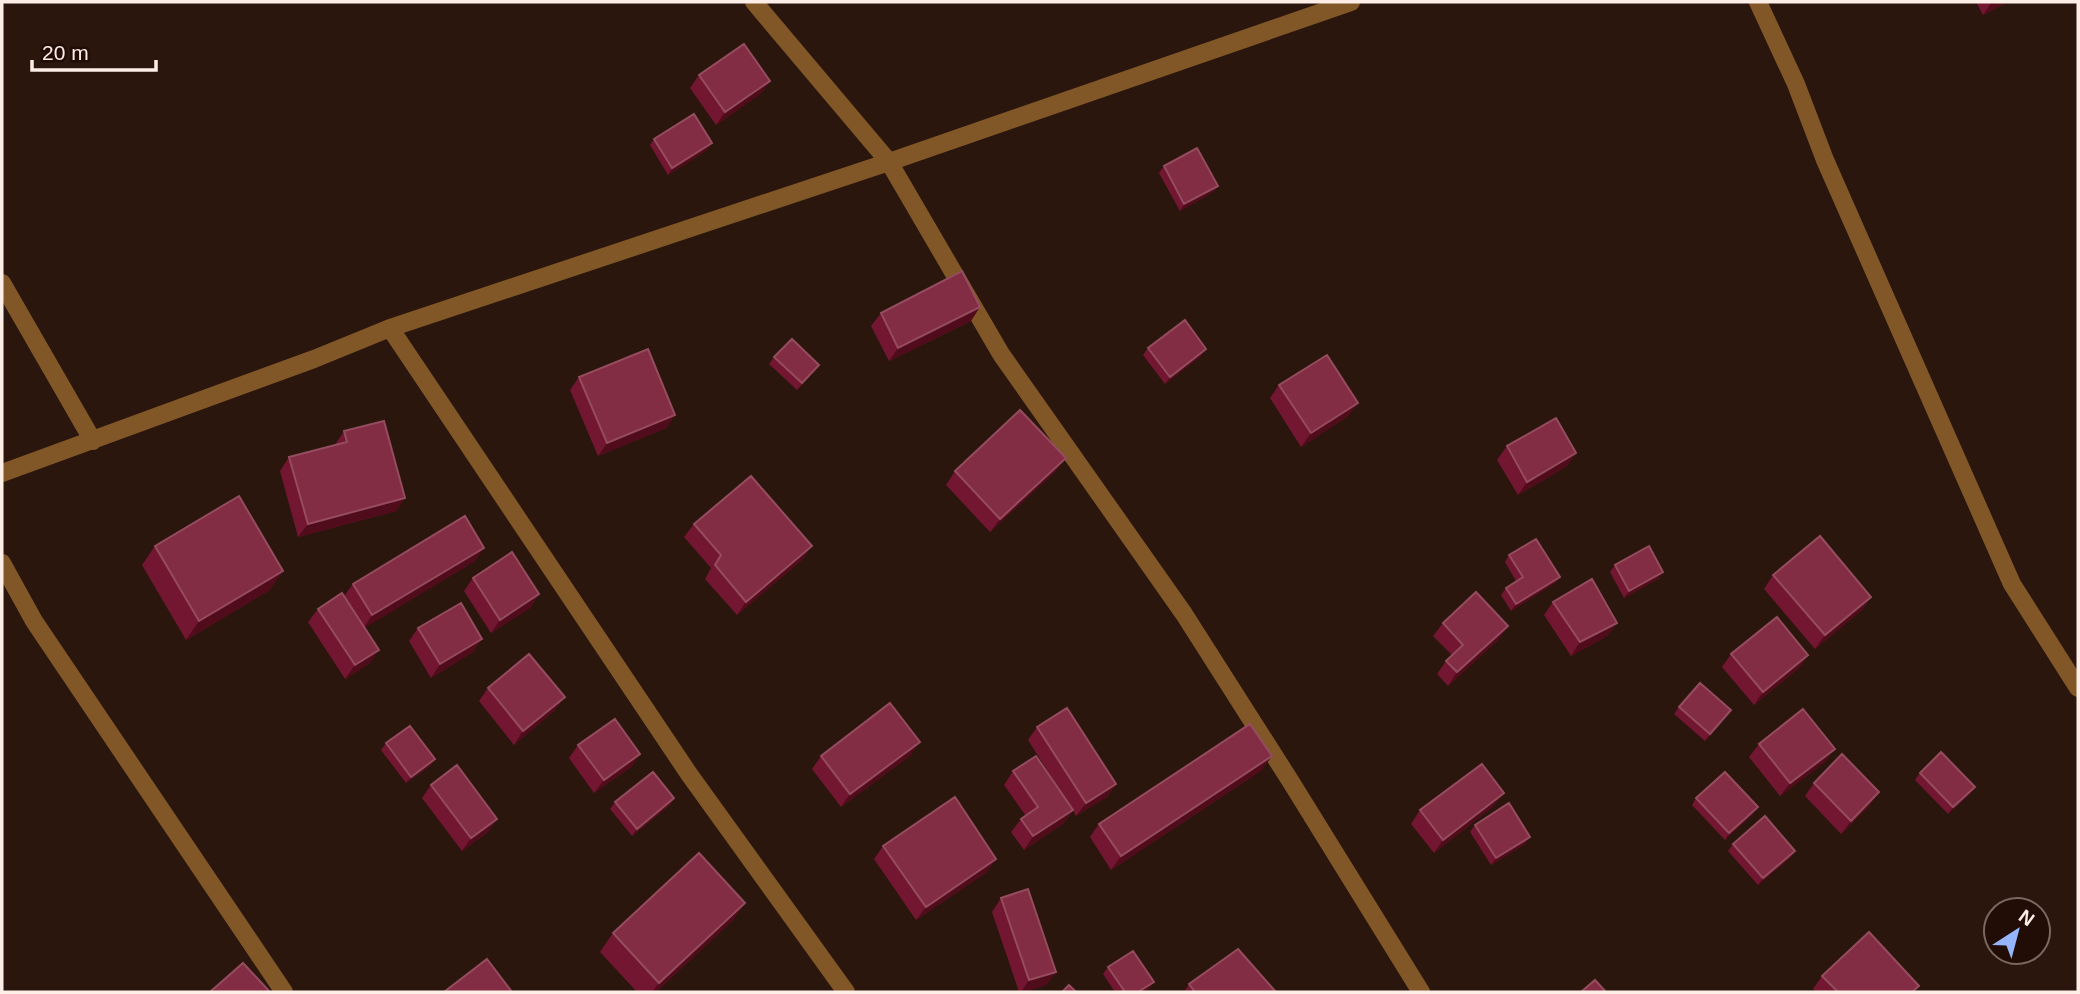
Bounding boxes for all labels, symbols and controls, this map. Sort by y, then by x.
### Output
scale bar [32,28,156,72]
text: 20 m [42,41,89,64]
north arrow [1982,896,2052,966]
text: N [2015,905,2038,930]

